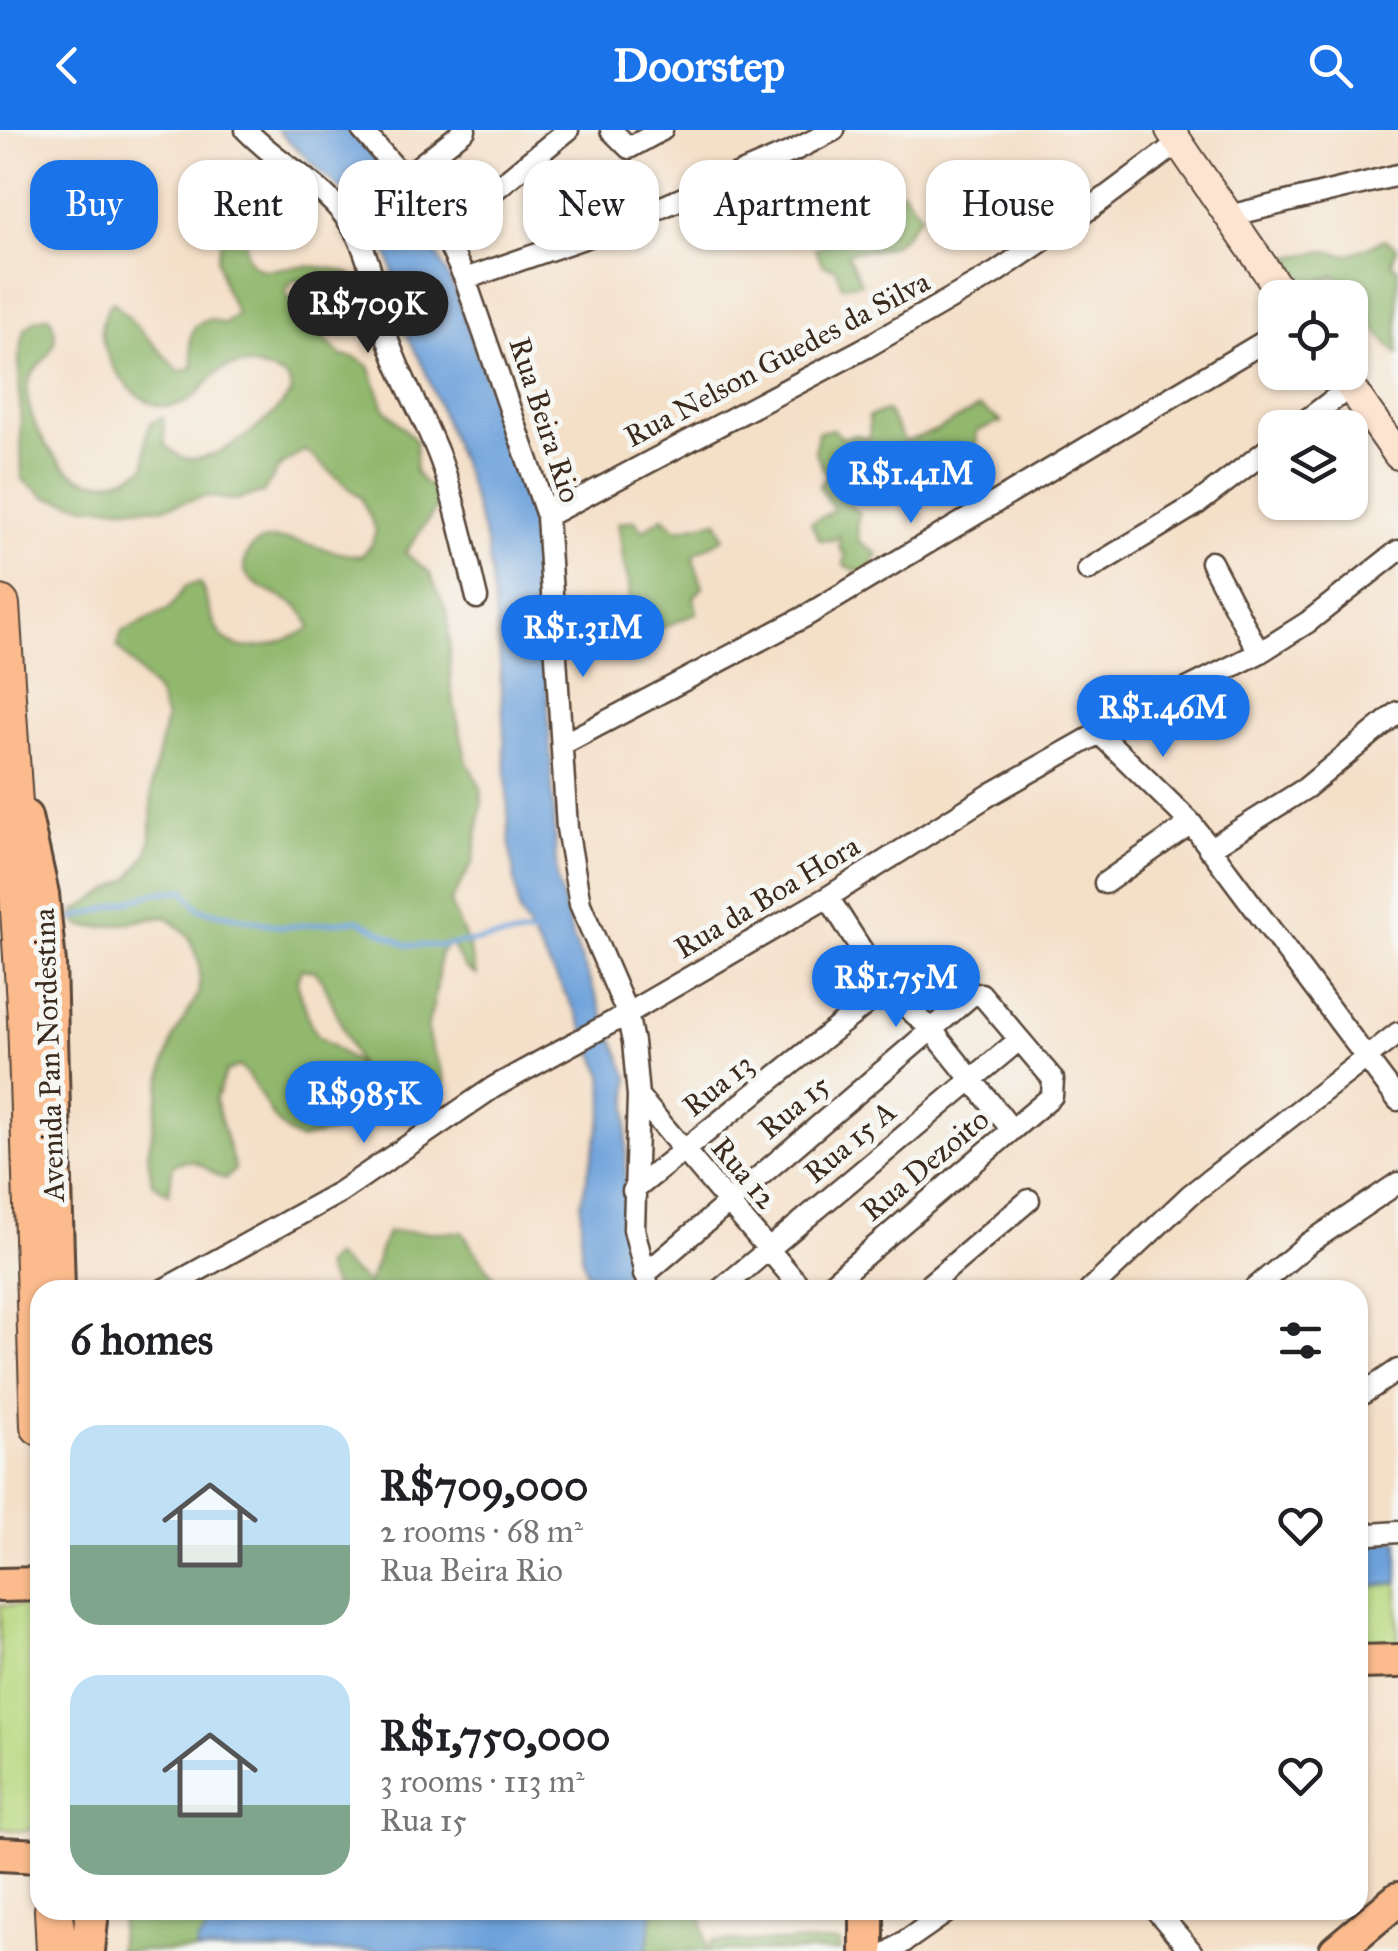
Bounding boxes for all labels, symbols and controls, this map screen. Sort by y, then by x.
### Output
icon: back [40,38,95,93]
text: Doorstep [613,38,785,93]
icon: search [1303,38,1358,93]
chip: Buy [30,160,158,250]
chip: Rent [178,160,318,250]
chip: Filters [338,160,503,250]
chip: New [523,160,659,250]
chip: Apartment [679,160,906,250]
chip: House [926,160,1090,250]
street label: Rua Nelson Guedes da Silva [618,263,936,455]
pin: R$709K [287,271,449,356]
map controls [1258,280,1368,520]
button: locate [1258,280,1368,390]
text: R$709K [309,284,427,323]
street label: Rua Beira Rio [501,333,589,507]
button: layers [1258,410,1368,520]
pin: R$1.41M [819,441,1003,526]
text: R$1.41M [849,454,973,493]
pin: R$1.31M [491,595,675,680]
text: R$1.31M [523,608,643,647]
pin: R$1.46M [1071,675,1255,760]
text: R$1.46M [1099,688,1227,727]
street label: Rua da Boa Hora [668,828,866,966]
street label: Avenida Pan Nordestina [26,907,72,1204]
pin: R$1.75M [804,945,988,1030]
text: R$1.75M [834,958,958,997]
street label: Rua 13 [676,1046,760,1124]
pin: R$985K [283,1061,445,1146]
street label: Rua 15 [751,1067,837,1147]
text: R$985K [307,1074,421,1113]
street label: Rua 15 A [797,1093,903,1191]
street label: Rua Dezoito [854,1101,996,1229]
street label: Rua 12 [704,1130,784,1216]
icon: filters [1273,1313,1328,1368]
text: 6 homes [70,1314,213,1366]
text: R$709,000 [380,1460,588,1512]
icon: home [150,1465,270,1585]
icon: heart [1273,1498,1328,1553]
text: 2 rooms · 68 m² [380,1512,583,1551]
text: Rua Beira Rio [380,1551,563,1590]
text: R$1,750,000 [380,1710,610,1762]
icon: home [150,1715,270,1835]
icon: heart [1273,1748,1328,1803]
text: 3 rooms · 113 m² [380,1762,585,1801]
text: Rua 15 [380,1801,467,1840]

